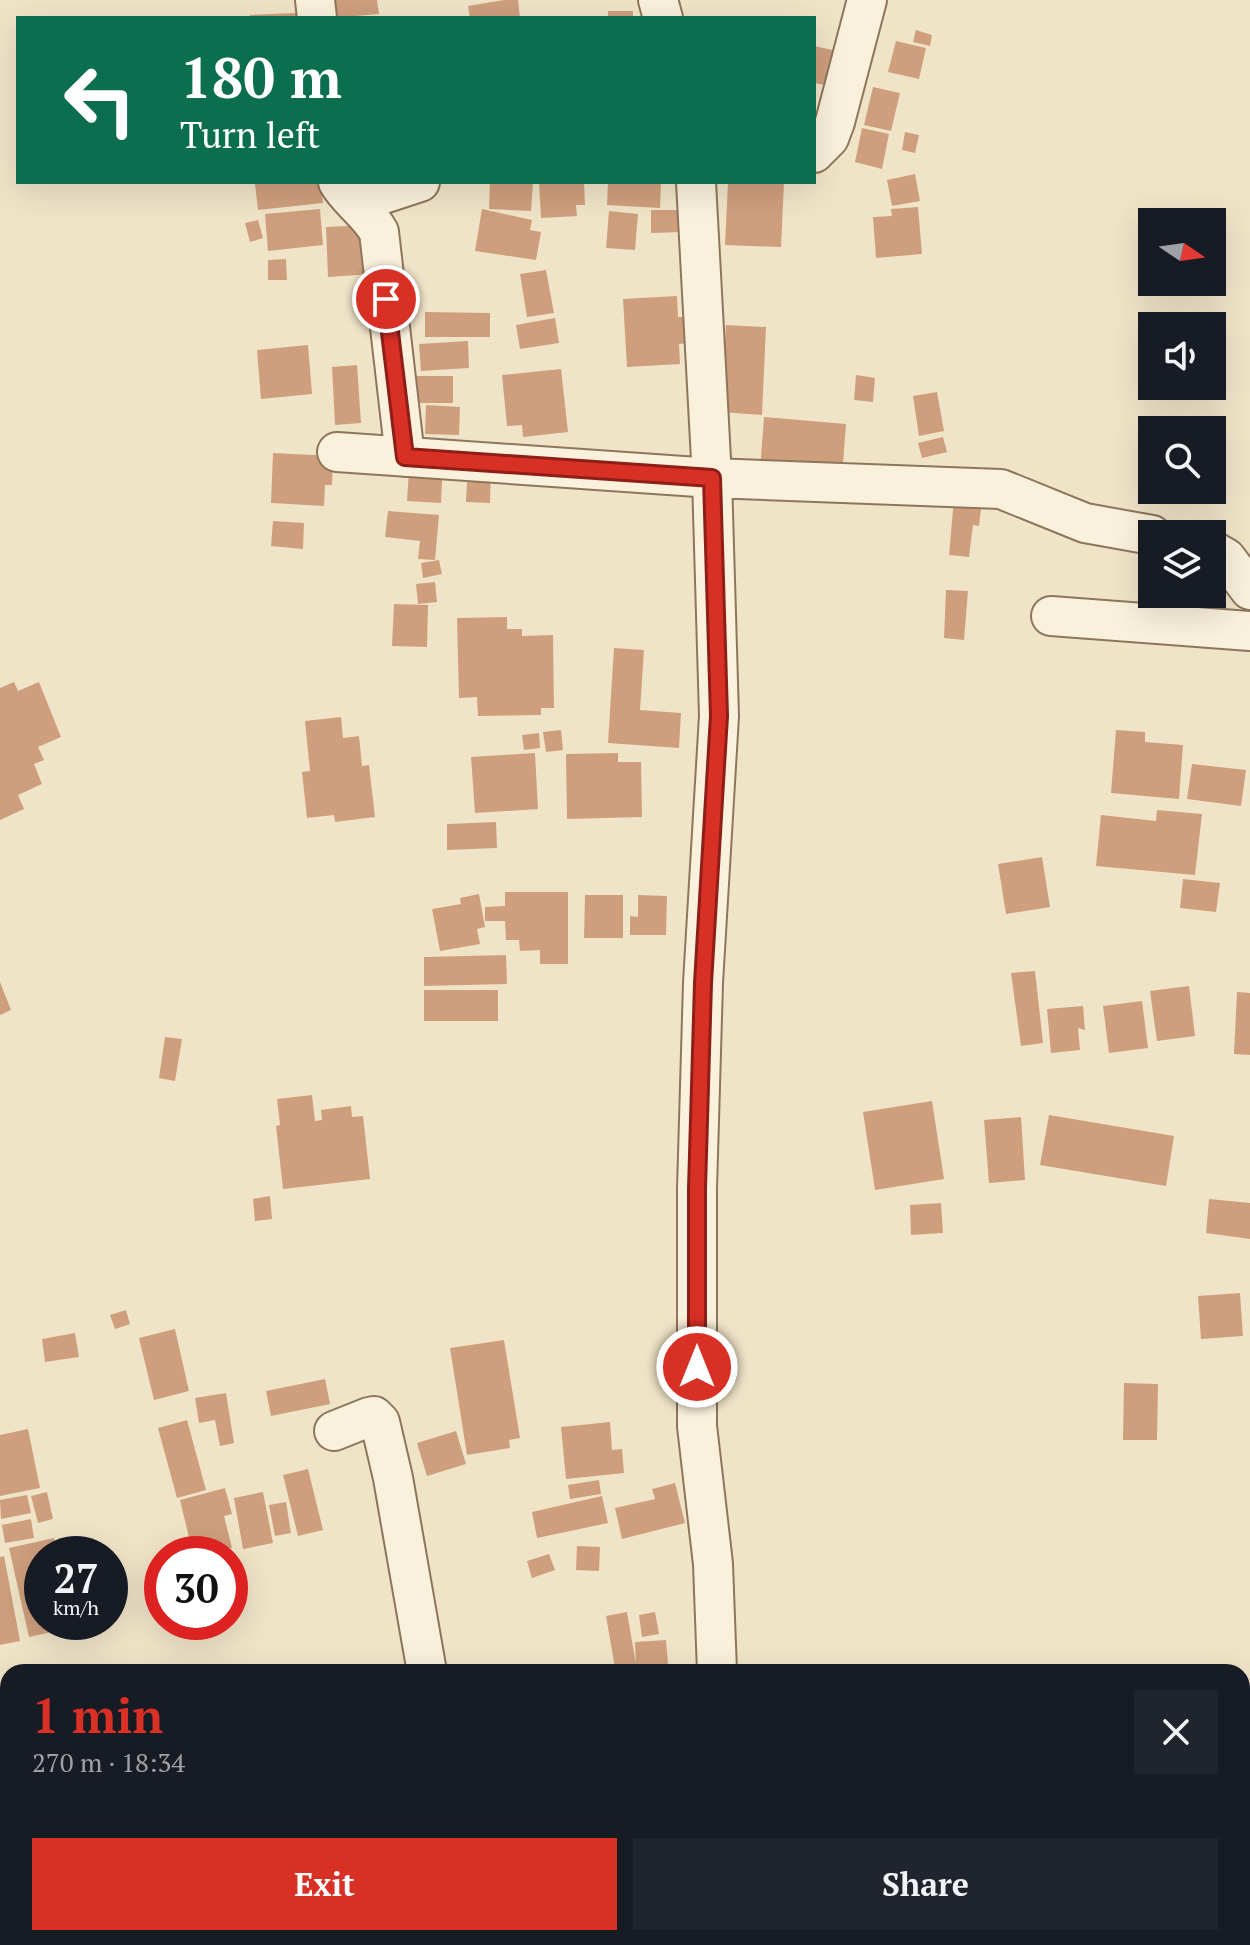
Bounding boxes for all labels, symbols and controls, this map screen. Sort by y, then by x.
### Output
text: 180 m [180,40,342,114]
icon: left [48,48,152,152]
text: Turn left [180,111,320,158]
north arrow [1138,208,1226,296]
map controls [1138,208,1226,608]
pin [352,265,420,333]
icon: arrive [364,277,408,321]
button: sound [1138,312,1226,400]
button: search [1138,416,1226,504]
button: layers [1138,520,1226,608]
position arrow [655,1325,739,1409]
speed limit sign: 30 [144,1536,248,1640]
text: 27 [53,1551,99,1604]
text: km/h [53,1594,99,1621]
text: 1 min [32,1683,163,1747]
button: close [1134,1690,1218,1774]
text: 270 m · 18:34 [32,1745,185,1779]
button: Exit [32,1838,617,1930]
button: Share [633,1838,1218,1930]

